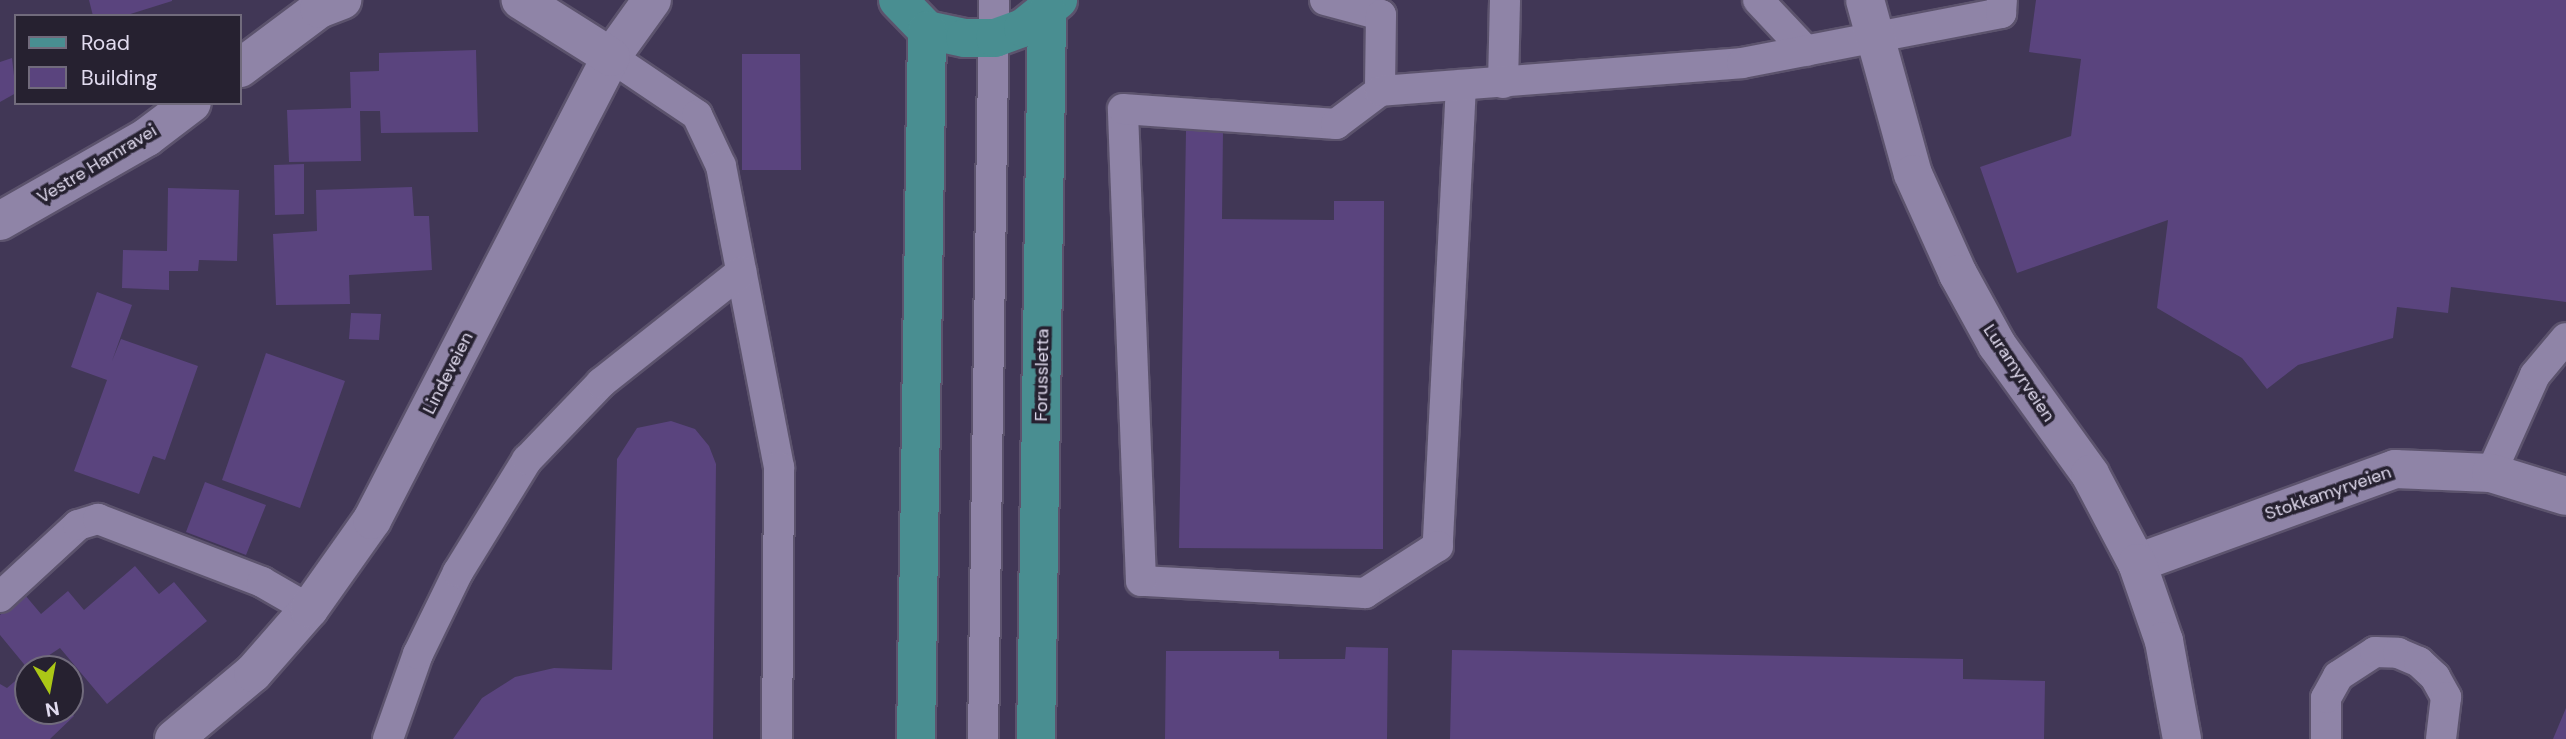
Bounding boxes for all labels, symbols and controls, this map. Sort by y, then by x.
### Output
legend [14,14,242,105]
text: Road [81,29,130,57]
text: Building [81,64,157,92]
street label: Vestre Hamravei [33,120,161,208]
street label: Luramyrveien [1979,320,2059,426]
street label: Lindeveien [418,328,478,418]
street label: Forussletta [1030,328,1054,422]
street label: Stokkamyrveien [2262,461,2394,525]
north arrow [14,655,84,725]
text: N [43,696,61,723]

